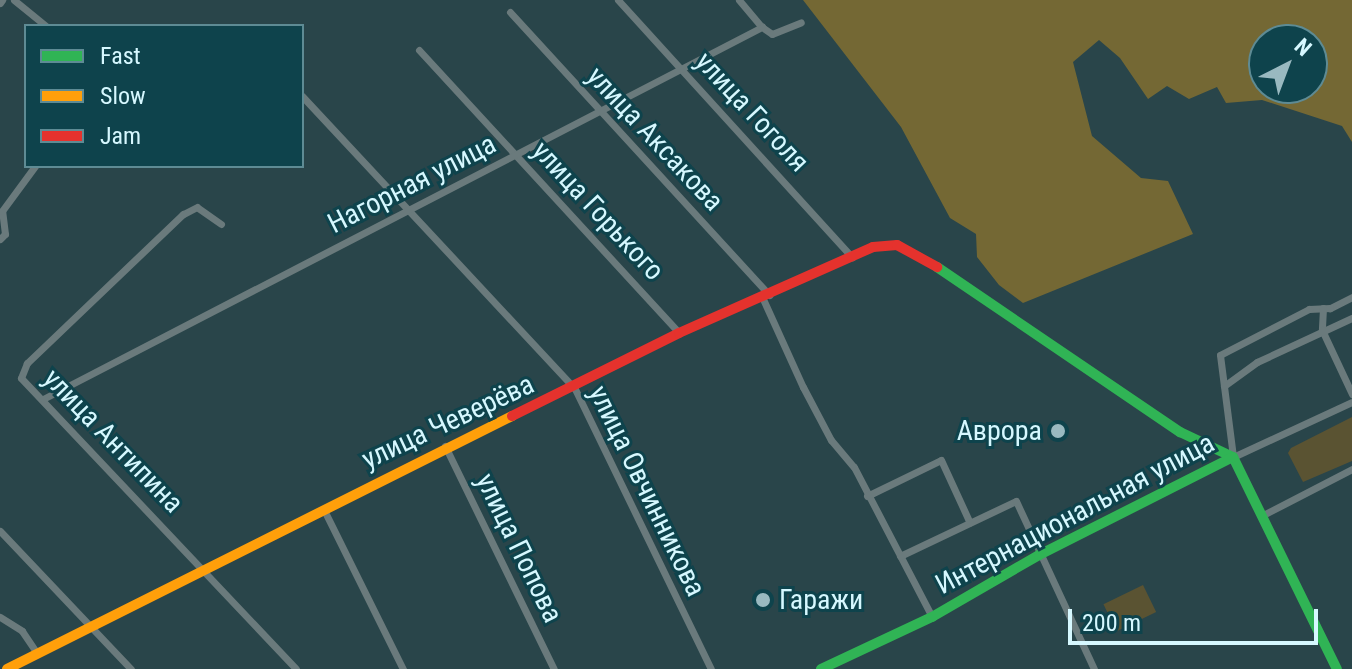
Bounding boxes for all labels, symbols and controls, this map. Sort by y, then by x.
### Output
legend [24,24,304,168]
north arrow [1248,24,1328,104]
text: N [1290,33,1316,61]
text: Fast [100,42,141,70]
street label: улица Гоголя [688,45,816,179]
street label: улица Аксакова [580,60,730,218]
text: Slow [100,82,146,110]
text: Jam [100,122,141,150]
street label: Нагорная улица [322,127,502,241]
street label: улица Горького [525,134,671,288]
street label: улица Антипина [36,362,190,520]
street label: улица Чеверёва [357,368,539,476]
street label: улица Овчинникова [581,380,713,602]
place label: Аврора [957,414,1042,448]
marker: Аврора [1049,422,1067,440]
street label: Интернациональная улица [930,426,1220,602]
street label: улица Попова [469,468,569,628]
place label: Гаражи [779,583,863,617]
marker: Гаражи [754,591,772,609]
scale bar [1072,593,1322,643]
text: 200 m [1082,609,1141,637]

